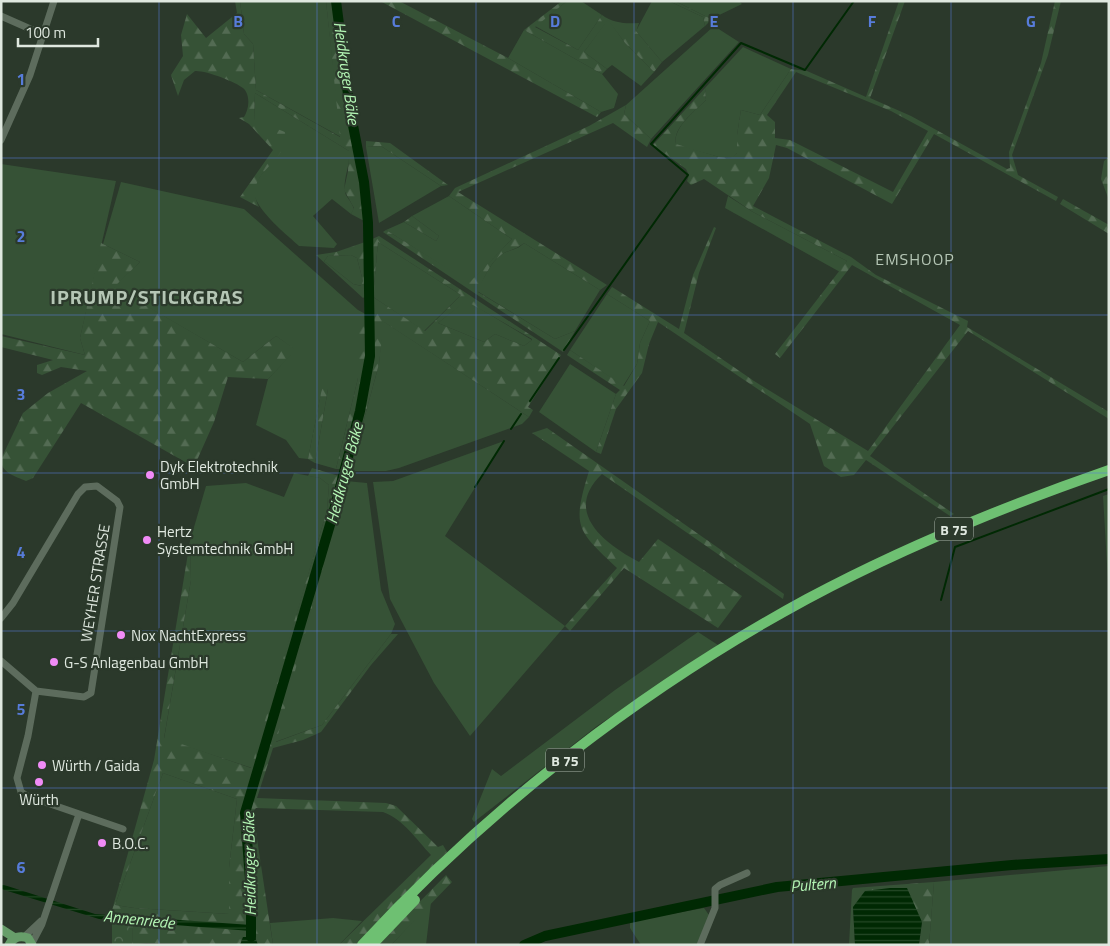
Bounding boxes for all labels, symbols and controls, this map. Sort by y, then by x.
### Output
text: B [233,9,243,33]
text: C [392,9,401,33]
text: D [550,9,560,33]
text: E [710,9,719,33]
text: F [868,9,877,33]
text: G [1026,9,1036,33]
scale bar [18,15,98,47]
water label: Heidkruger Bäke [328,20,366,128]
text: 100 m [25,21,66,44]
text: 1 [17,67,25,91]
text: 2 [17,224,25,248]
district label: EMSHOOP [875,247,955,271]
district label: IPRUMP/STICKGRAS [50,281,244,312]
text: 3 [17,382,25,406]
water label: Heidkruger Bäke [319,418,369,526]
place label: Dyk Elektrotechnik GmbH [160,455,278,495]
marker: Dyk Elektrotechnik GmbH [144,469,156,481]
road number: B 75 [935,518,973,540]
place label: Hertz Systemtechnik GmbH [157,520,293,560]
street label: WEYHER STRASSE [74,522,116,644]
marker: Hertz Systemtechnik GmbH [141,534,153,546]
text: 4 [17,540,26,564]
place label: Nox NachtExpress [131,624,246,647]
marker: Nox NachtExpress [115,629,127,641]
place label: G-S Anlagenbau GmbH [64,651,209,674]
marker: G-S Anlagenbau GmbH [48,656,60,668]
text: 5 [17,697,26,721]
road number: B 75 [546,748,584,772]
place label: Würth / Gaida [52,754,140,777]
marker: Würth / Gaida [36,759,48,771]
marker: Würth [33,776,45,788]
place label: Würth [19,788,59,811]
water label: Heidkruger Bäke [236,810,262,916]
place label: B.O.C. [112,832,149,855]
marker: B.O.C. [96,837,108,849]
text: 6 [17,855,26,879]
water label: Pultern [789,870,838,898]
water label: Annenriede [102,903,177,935]

